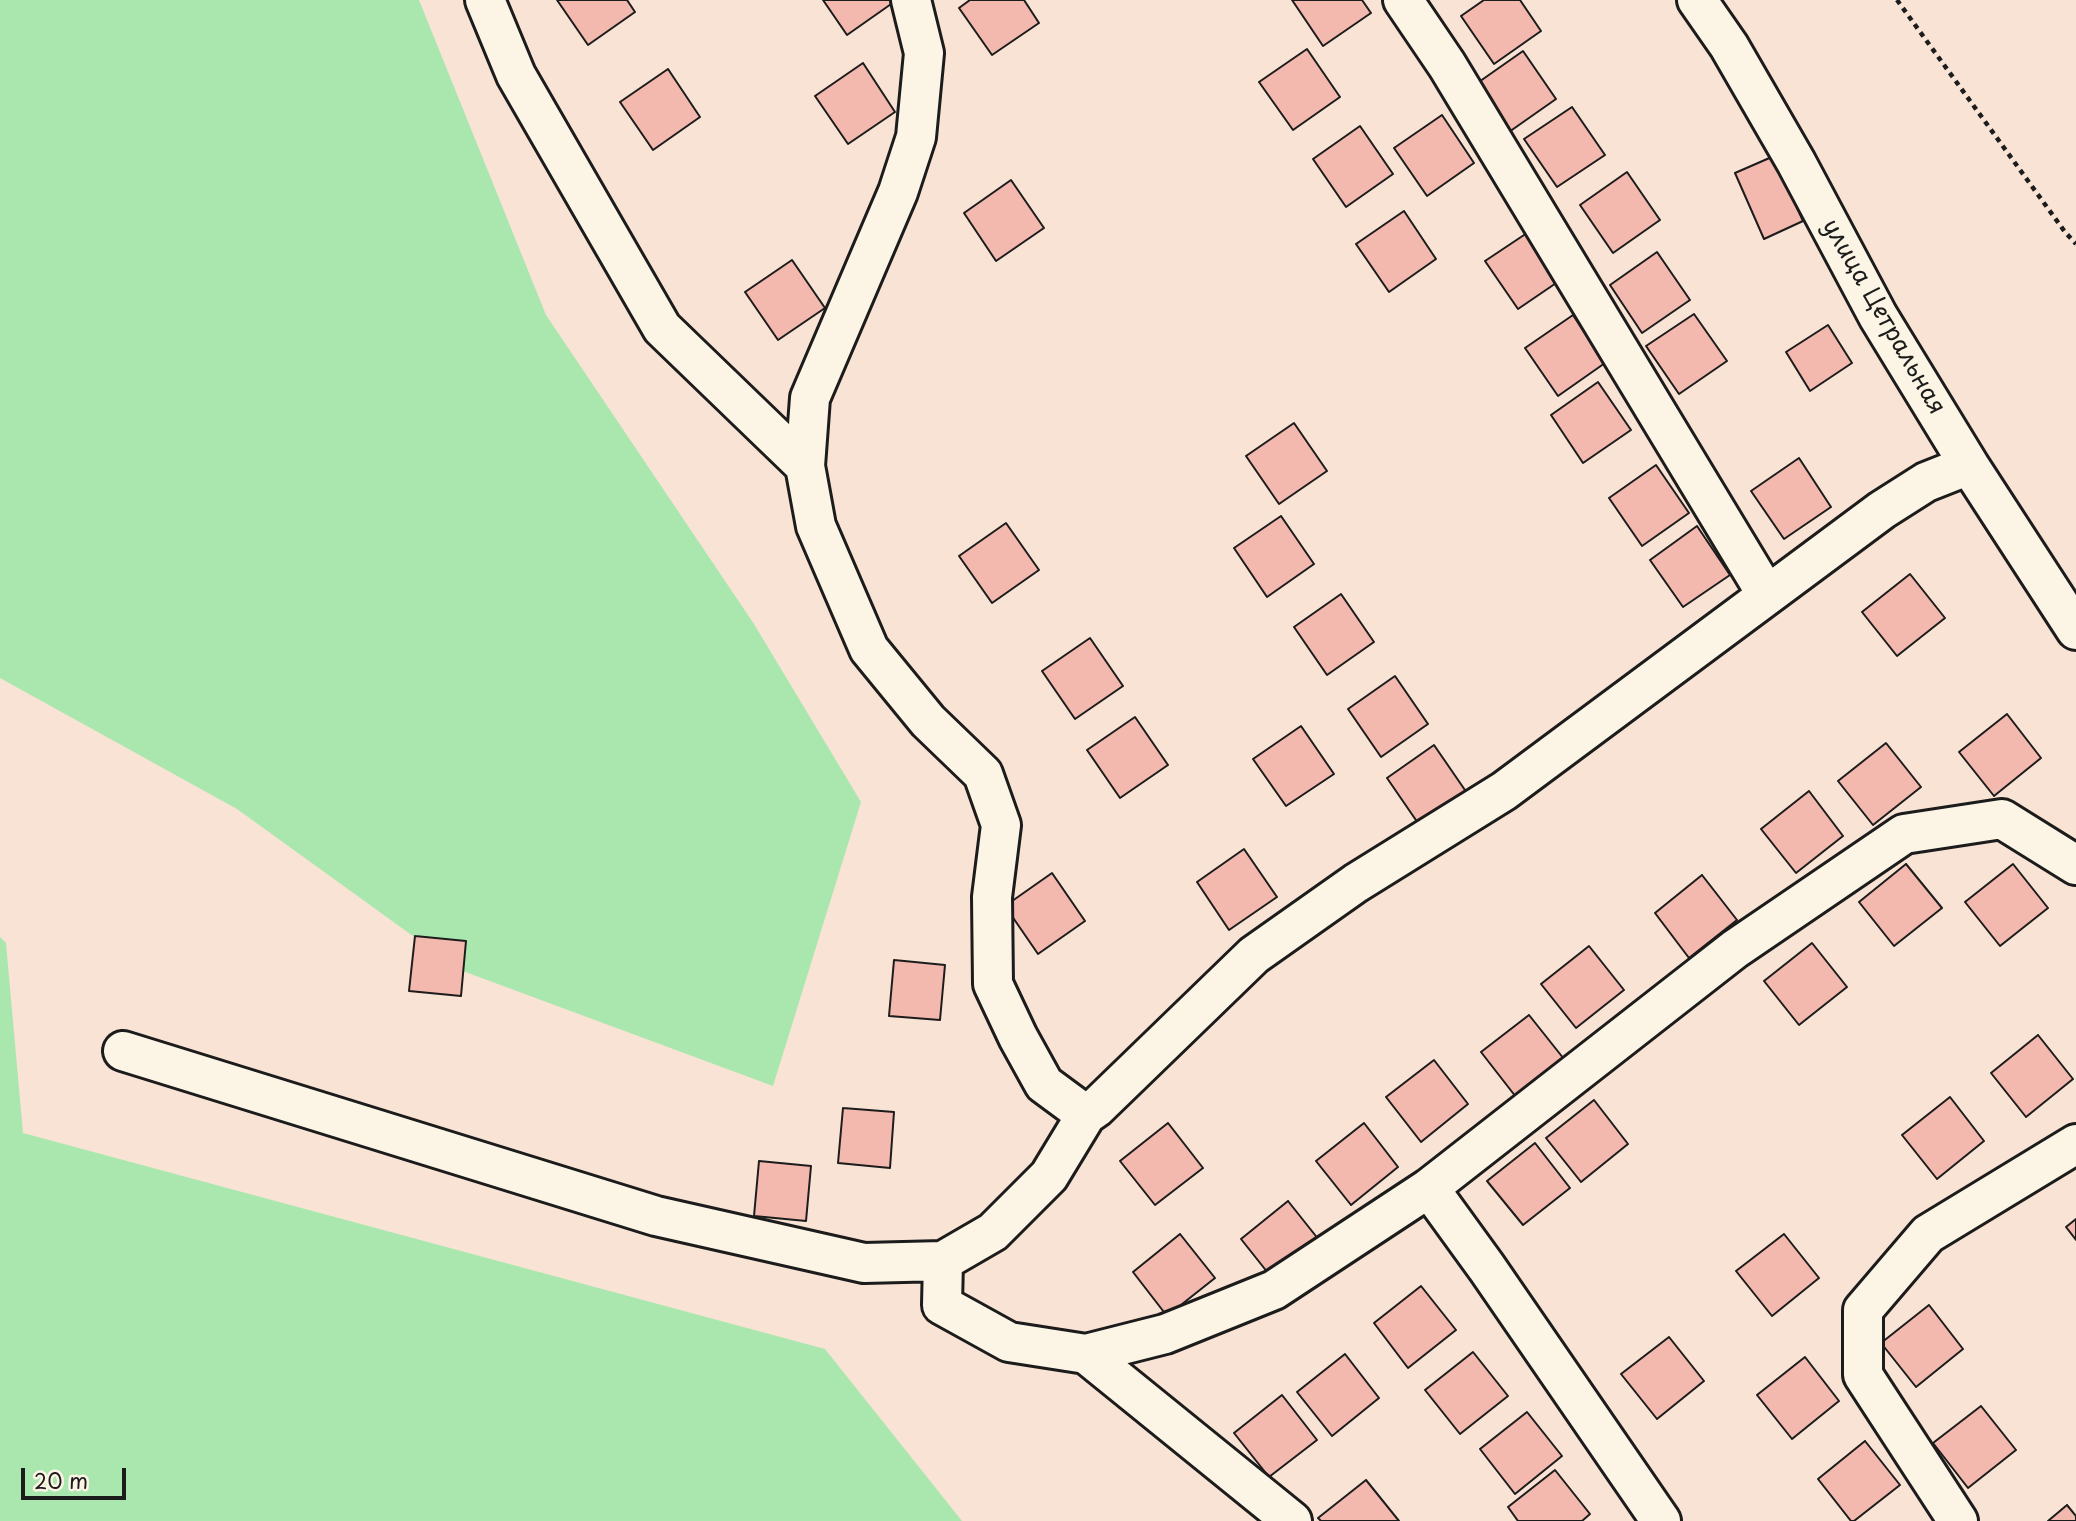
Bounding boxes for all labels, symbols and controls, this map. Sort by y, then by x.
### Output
street label: улица Цетральная [1815,214,1951,420]
scale bar [24,1454,130,1498]
text: 20 m [34,1464,88,1496]

